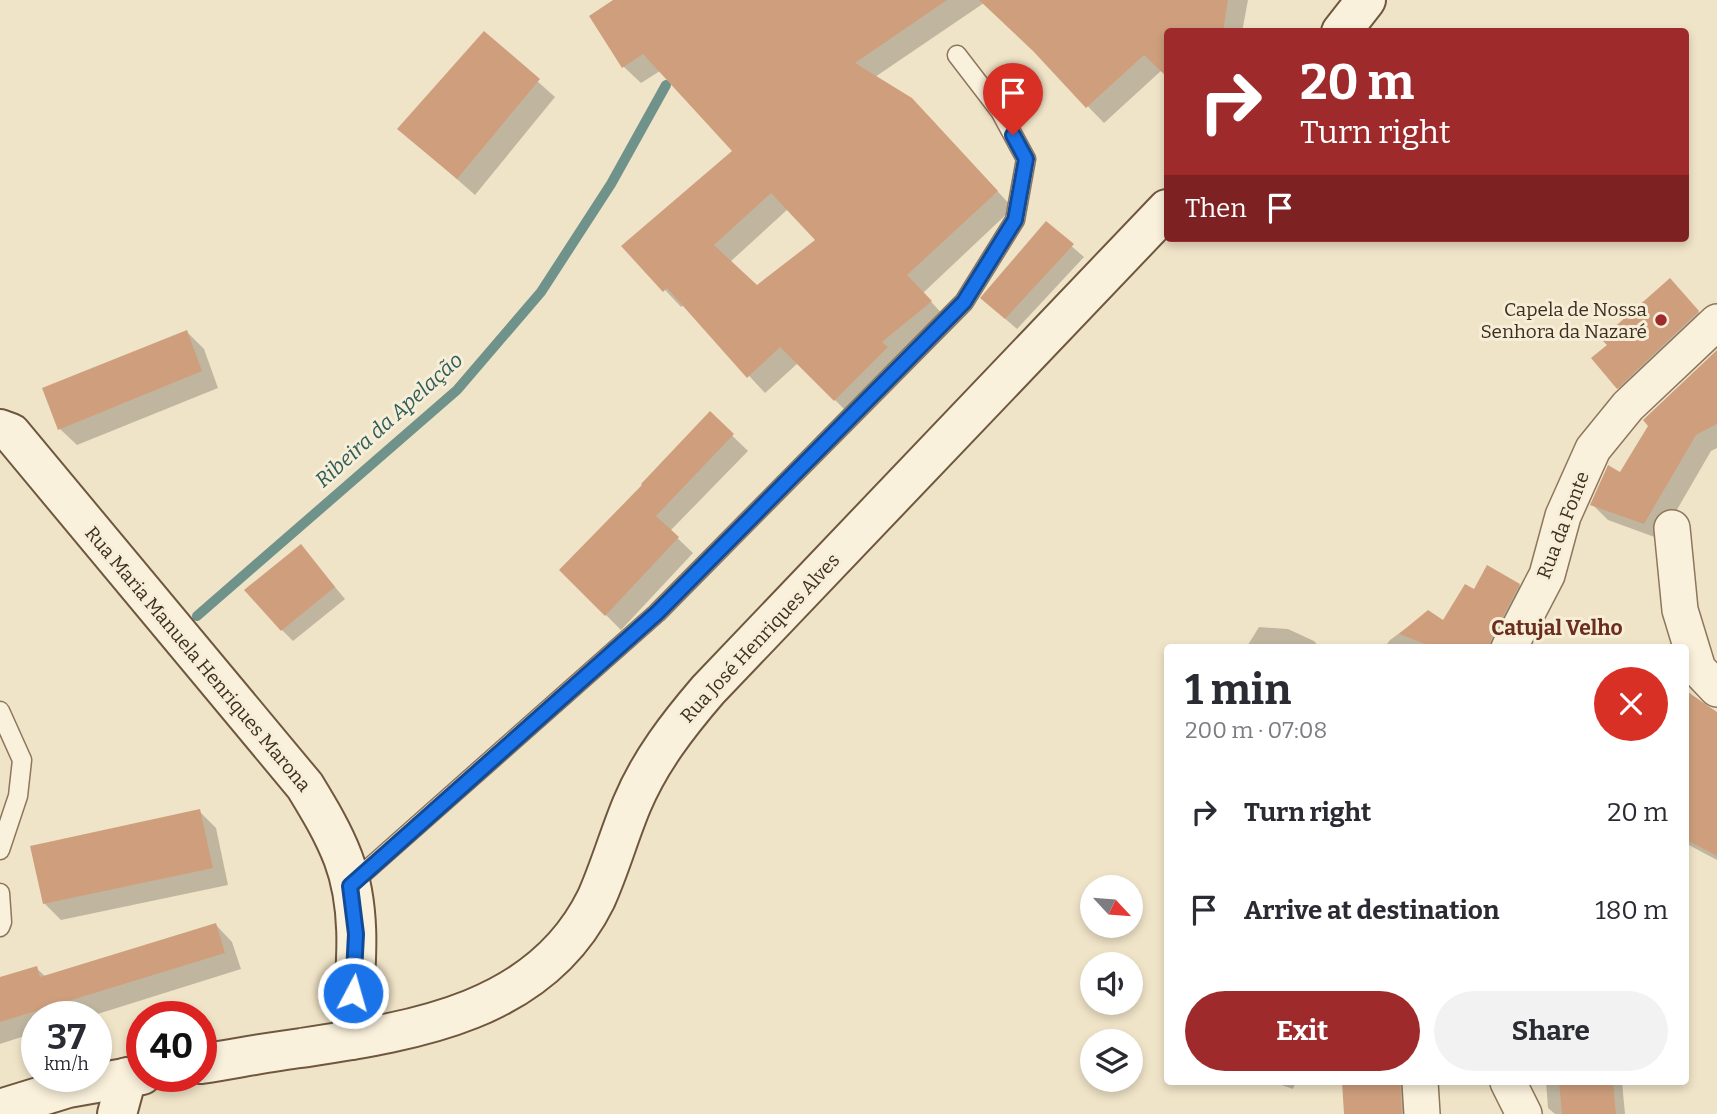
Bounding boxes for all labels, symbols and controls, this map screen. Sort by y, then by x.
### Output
text: 20 m [1300,53,1414,112]
icon: right [1185,56,1276,147]
pin [983,63,1043,135]
icon: arrive [994,74,1032,112]
text: Turn right [1300,113,1451,151]
icon: arrive [1261,189,1299,227]
text: Then [1185,193,1247,224]
place label: Capela de Nossa Senhora da Nazaré [1480,298,1648,343]
marker: Capela de Nossa Senhora da Nazaré [1653,312,1669,328]
water label: Ribeira da Apelação [310,347,468,493]
street label: Rua da Fonte [1532,468,1594,582]
street label: Rua Maria Manuela Henriques Marona [80,522,316,797]
street label: Rua José Henriques Alves [676,549,844,727]
district label: Catujal Velho [1491,615,1623,641]
text: 1 min [1185,665,1291,715]
button: close [1594,667,1668,741]
text: 200 m · 07:08 [1185,716,1327,744]
icon: right [1185,793,1223,831]
text: Turn right [1244,797,1371,828]
text: 20 m [1607,797,1668,828]
north arrow [1080,875,1143,938]
map controls [1080,875,1143,1092]
icon: arrive [1185,891,1223,929]
text: Arrive at destination [1244,895,1499,926]
text: 180 m [1595,895,1668,926]
button: sound [1080,952,1143,1015]
position arrow [316,956,390,1030]
button: Exit [1185,991,1420,1071]
button: Share [1434,991,1668,1071]
speed limit sign: 40 [126,1001,217,1092]
text: 37 [47,1016,86,1058]
button: layers [1080,1029,1143,1092]
text: km/h [44,1053,89,1075]

